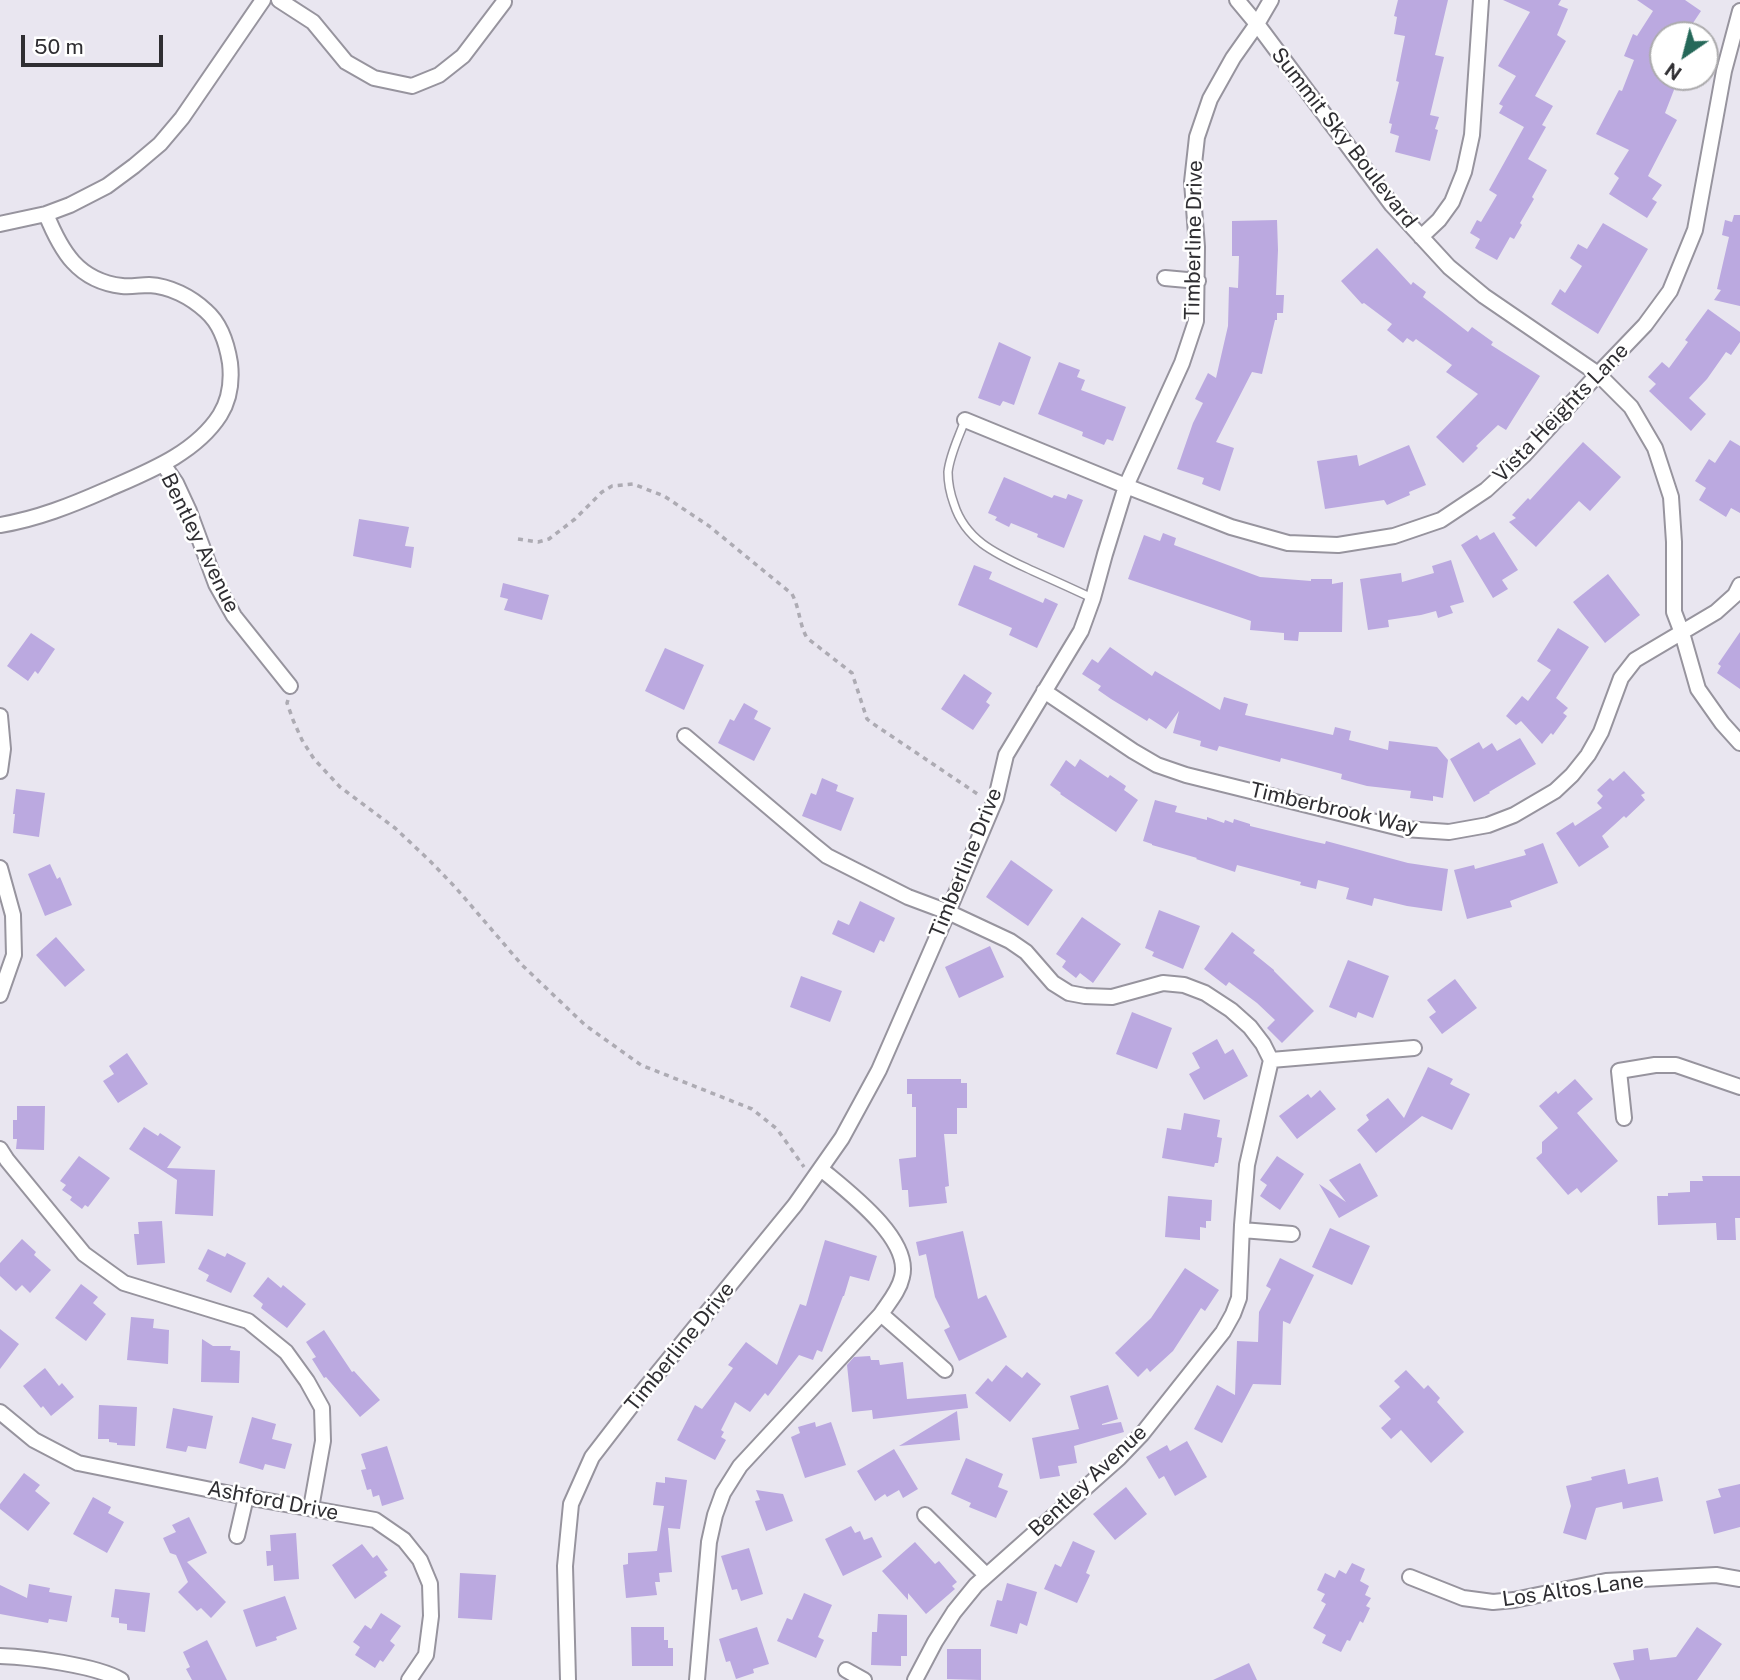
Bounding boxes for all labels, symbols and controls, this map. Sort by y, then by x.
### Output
scale bar [24,21,166,65]
north arrow [1649,21,1719,91]
text: 50 m [34,34,84,59]
street label: Summit Sky Boulevard [1266,43,1422,233]
text: N [1661,58,1686,85]
street label: Timberline Drive [1180,160,1208,320]
street label: Vista Heights Lane [1488,338,1634,488]
street label: Bentley Avenue [155,469,245,617]
street label: Timberbrook Way [1248,777,1420,841]
street label: Timberline Drive [924,784,1008,942]
street label: Timberline Drive [620,1277,740,1417]
street label: Bentley Avenue [1024,1420,1152,1542]
street label: Ashford Drive [205,1476,341,1526]
street label: Los Altos Lane [1501,1568,1645,1612]

